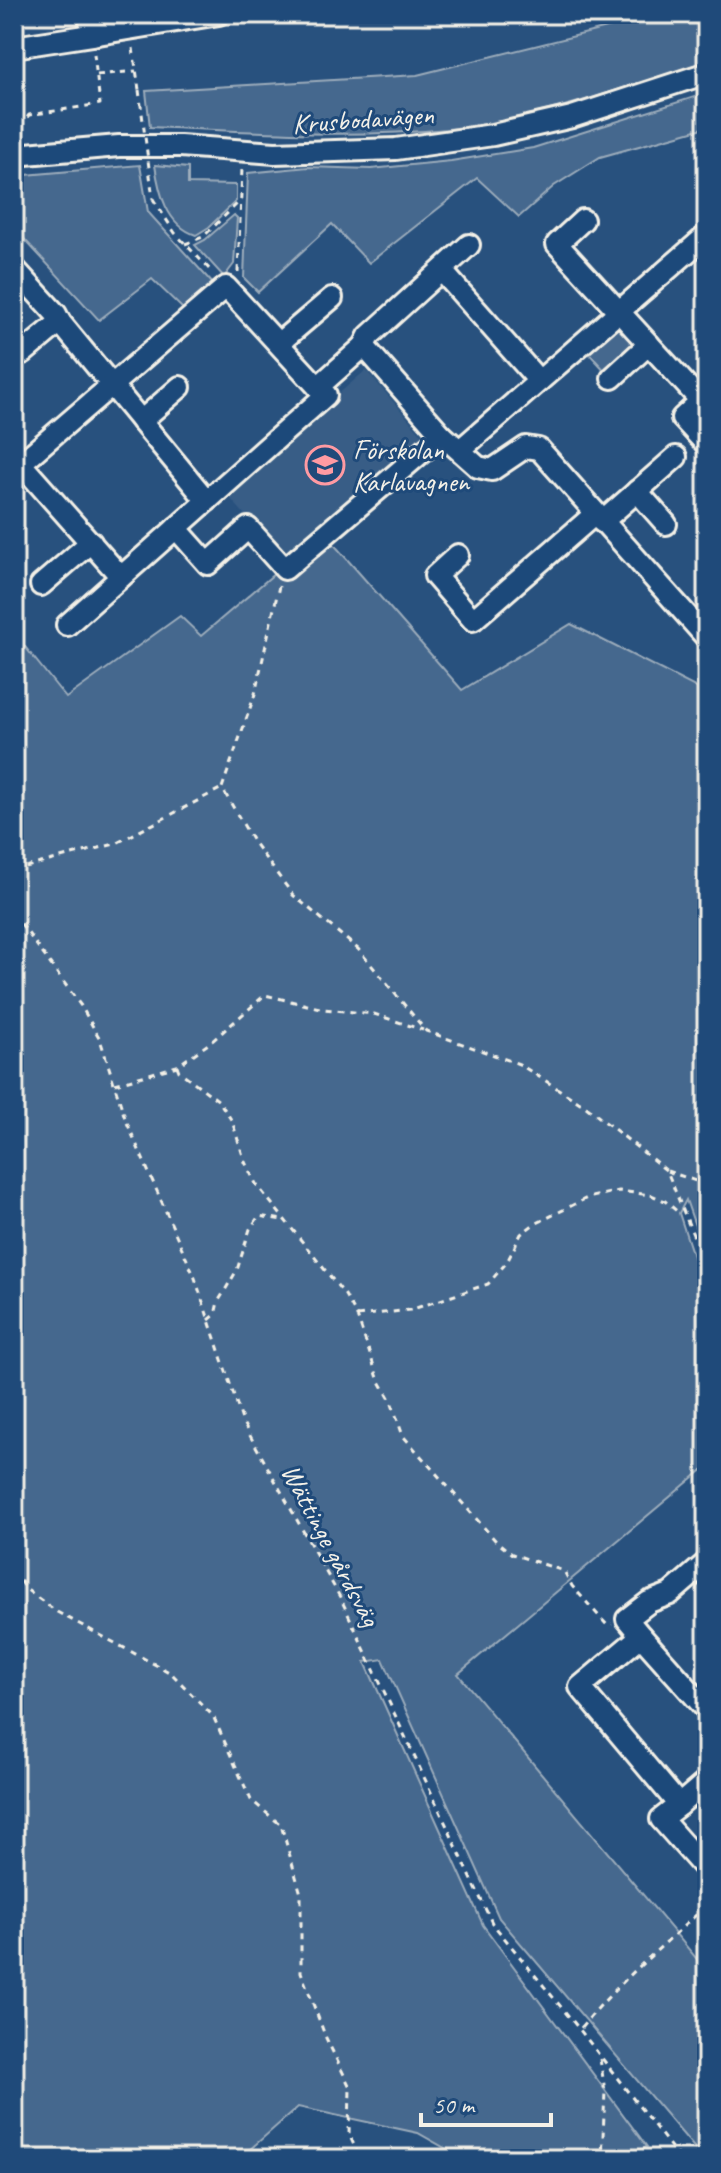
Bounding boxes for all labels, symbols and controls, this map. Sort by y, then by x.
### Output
street label: Krusbodavägen [291,97,435,141]
place label: Förskolan Karlavagnen [353,432,470,499]
school or university icon: Förskolan Karlavagnen [304,444,346,486]
street label: Wättinge gårdsväg [274,1458,389,1633]
scale bar [421,2077,551,2127]
text: 50 m [433,2090,476,2120]

